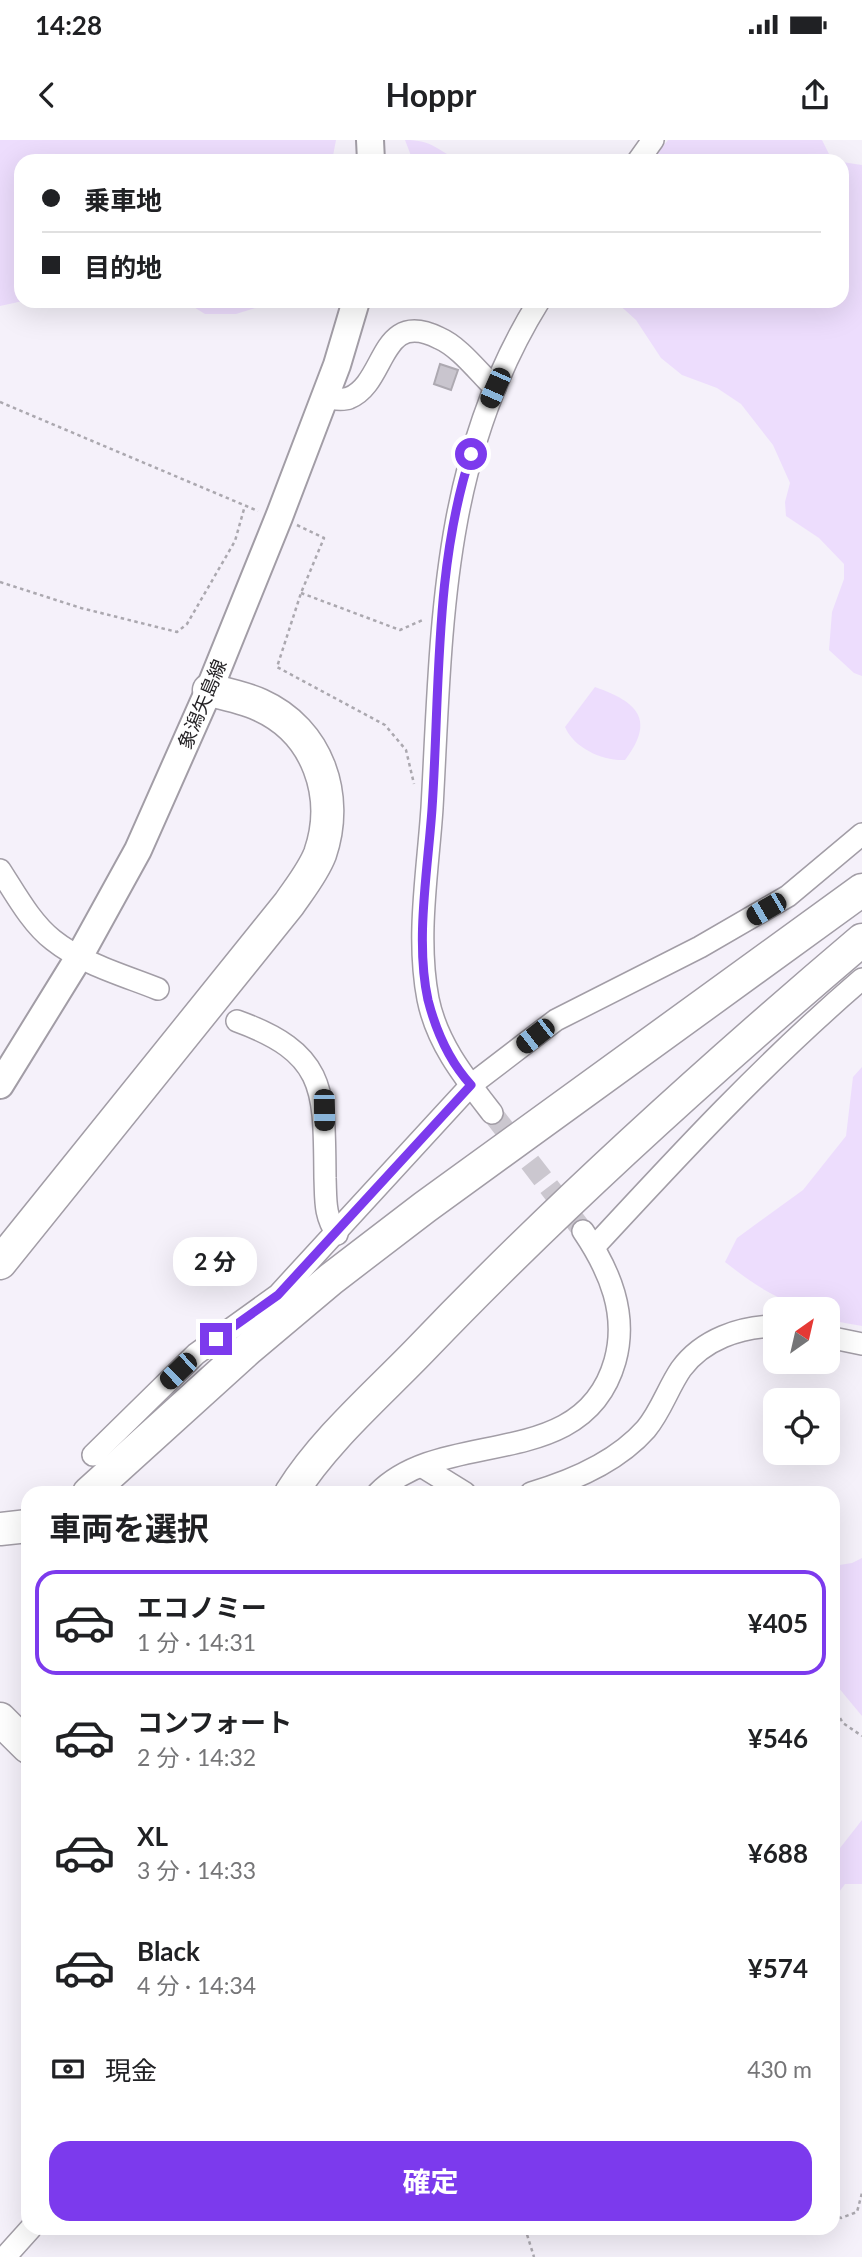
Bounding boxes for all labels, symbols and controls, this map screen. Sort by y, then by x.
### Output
text: 14:28 [35,9,102,41]
text: Hoppr [386,75,476,114]
icon: back [28,76,66,114]
icon: share [796,76,834,114]
text: 乗車地 [84,184,162,216]
text: 目的地 [84,251,162,283]
car [477,365,514,411]
route start [455,438,487,470]
street label: 象潟矢島線 [172,656,231,752]
car [743,889,790,929]
car [512,1015,559,1057]
car [314,1089,335,1131]
callout: 2 分 [174,1238,258,1286]
text: 2 分 [194,1247,236,1275]
north arrow [763,1297,840,1374]
map controls [763,1297,840,1465]
route end [200,1323,232,1355]
car [156,1349,201,1393]
button: locate [763,1388,840,1465]
text: 車両を選択 [49,1508,209,1547]
icon: car [53,1591,116,1654]
text: エコノミー [137,1591,267,1623]
text: ¥405 [748,1607,808,1639]
text: 1 分 · 14:31 [137,1628,256,1656]
icon: car [53,1706,116,1769]
text: コンフォート [137,1706,292,1738]
text: ¥546 [748,1722,808,1754]
text: 2 分 · 14:32 [137,1743,256,1771]
text: XL [137,1820,168,1852]
icon: car [53,1821,116,1884]
text: ¥688 [748,1837,808,1869]
text: 3 分 · 14:33 [137,1856,256,1884]
text: Black [137,1935,200,1967]
icon: car [53,1936,116,1999]
text: ¥574 [748,1952,808,1984]
text: 4 分 · 14:34 [137,1971,256,1999]
icon: cash [49,2050,87,2088]
text: 現金 [105,2054,157,2086]
text: 430 m [747,2055,812,2083]
button: 確定 [49,2141,812,2221]

